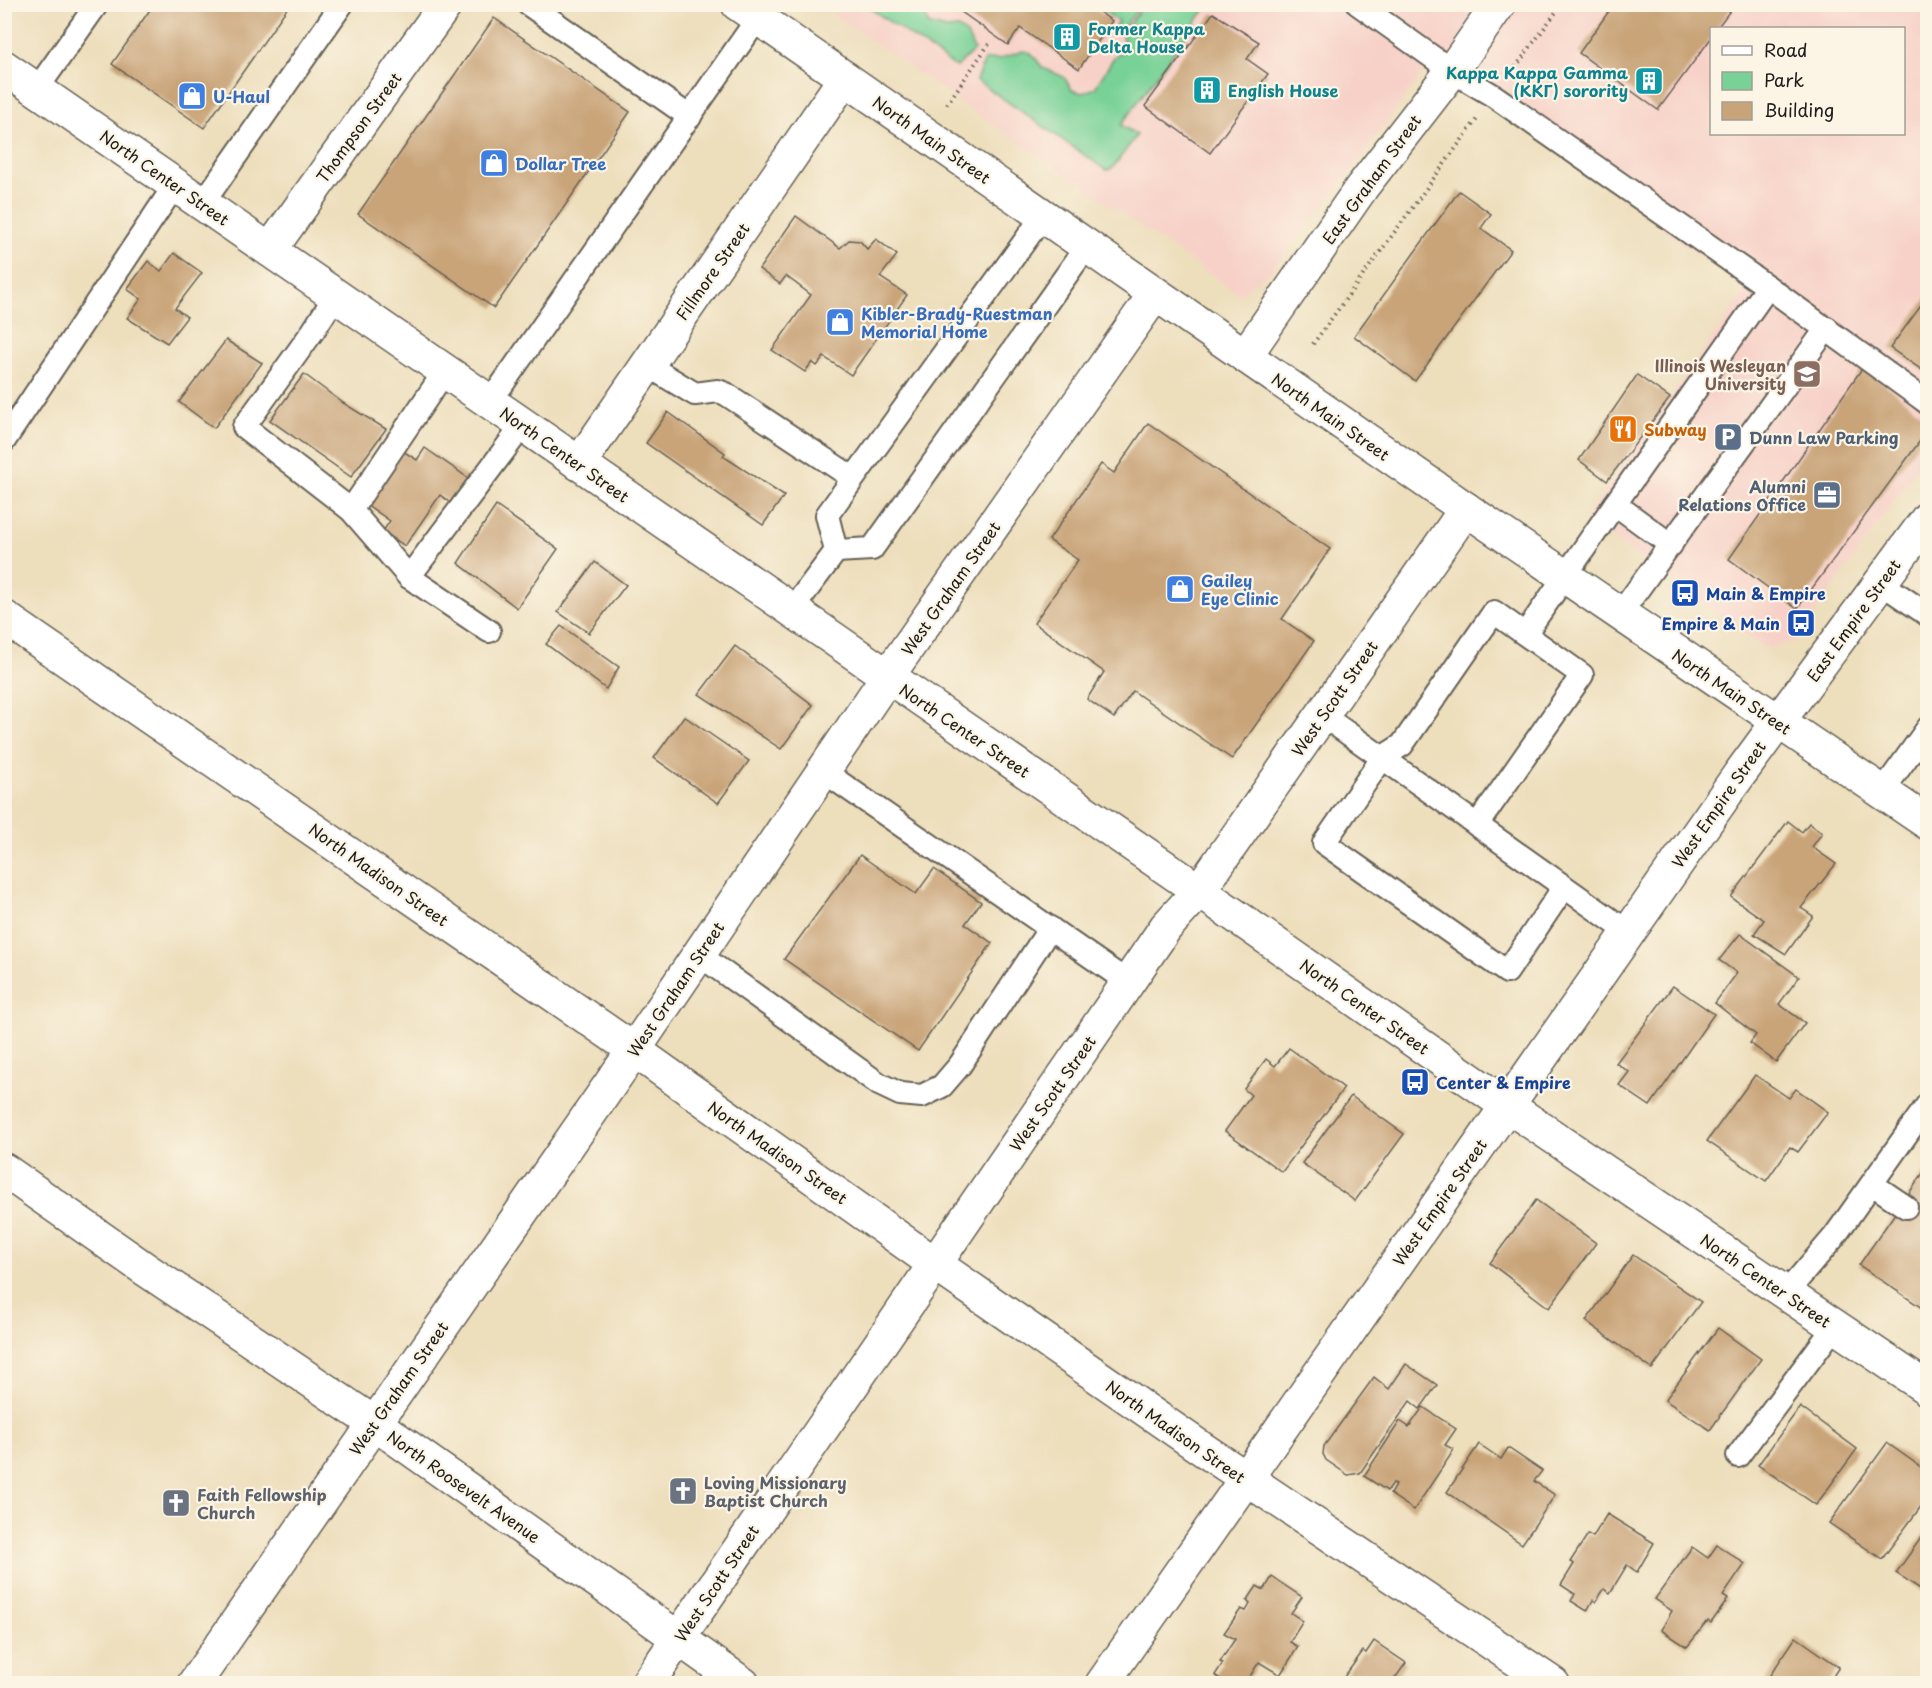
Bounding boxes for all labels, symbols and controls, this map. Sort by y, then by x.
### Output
place label: Former Kappa Delta House [1088,16,1206,58]
building icon: Former Kappa Delta House [1051,21,1083,53]
legend [1710,27,1905,135]
text: Road [1764,36,1808,63]
place label: Kappa Kappa Gamma (ΚΚΓ) sorority [1446,60,1629,102]
building icon: Kappa Kappa Gamma (ΚΚΓ) sorority [1633,65,1665,97]
text: Park [1764,66,1804,93]
street label: Thompson Street [310,67,406,187]
building icon: English House [1191,74,1223,106]
place label: English House [1228,78,1338,102]
shop icon: U-Haul [176,80,208,112]
place label: U-Haul [213,84,270,108]
street label: North Main Street [868,89,996,189]
text: Building [1764,96,1834,123]
street label: East Graham Street [1316,109,1426,249]
street label: North Center Street [96,123,235,231]
shop icon: Dollar Tree [478,147,510,179]
place label: Dollar Tree [515,151,606,175]
street label: Fillmore Street [669,217,755,325]
place label: Kibler-Brady-Ruestman Memorial Home [861,301,1053,343]
shop icon: Kibler-Brady-Ruestman Memorial Home [824,306,856,338]
place label: Illinois Wesleyan University [1655,353,1786,395]
school or university icon: Illinois Wesleyan University [1791,358,1823,390]
street label: North Main Street [1267,366,1395,466]
street label: North Center Street [496,400,635,508]
restaurant icon: Subway [1607,413,1639,445]
place label: Subway [1644,417,1707,441]
parking icon: Dunn Law Parking [1712,421,1744,453]
place label: Dunn Law Parking [1749,425,1899,449]
place label: Alumni Relations Office [1678,474,1806,516]
office icon: Alumni Relations Office [1811,479,1843,511]
street label: West Graham Street [895,516,1006,660]
street label: East Empire Street [1800,553,1906,686]
place label: Gailey Eye Clinic [1201,568,1279,610]
shop icon: Gailey Eye Clinic [1164,573,1196,605]
bus stop icon: Main & Empire [1669,577,1701,609]
place label: Main & Empire [1706,581,1826,605]
bus stop icon: Empire & Main [1785,607,1817,639]
place label: Empire & Main [1661,611,1780,635]
street label: West Scott Street [1285,635,1383,761]
street label: North Main Street [1668,642,1796,740]
street label: North Center Street [895,677,1035,783]
street label: West Empire Street [1665,735,1771,872]
street label: North Madison Street [304,817,454,932]
street label: West Graham Street [621,916,730,1062]
street label: North Center Street [1296,952,1435,1060]
street label: West Scott Street [1003,1030,1101,1156]
bus stop icon: Center & Empire [1399,1066,1431,1098]
place label: Center & Empire [1436,1070,1571,1094]
street label: North Madison Street [703,1095,853,1210]
street label: West Empire Street [1386,1133,1492,1270]
street label: North Center Street [1696,1227,1836,1333]
street label: West Graham Street [343,1316,454,1460]
street label: North Madison Street [1101,1374,1251,1489]
street label: North Roosevelt Avenue [383,1424,546,1548]
place label: Loving Missionary Baptist Church [704,1470,847,1512]
church icon: Loving Missionary Baptist Church [667,1475,699,1507]
place label: Faith Fellowship Church [197,1482,327,1524]
church icon: Faith Fellowship Church [160,1487,192,1519]
street label: West Scott Street [668,1519,764,1646]

